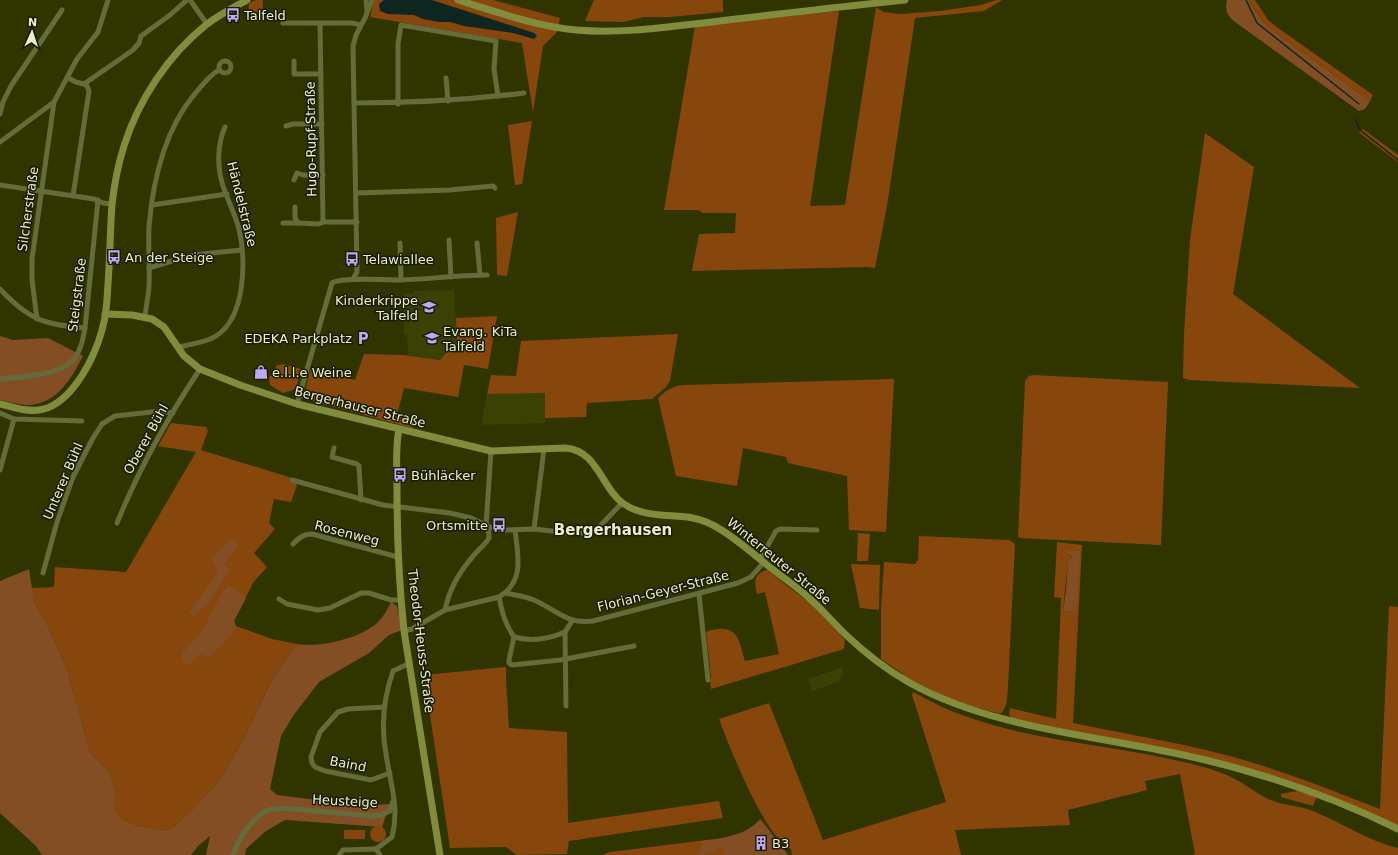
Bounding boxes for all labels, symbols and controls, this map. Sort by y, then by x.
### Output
bus stop icon: Talfeld [225,7,241,23]
place label: Talfeld [243,8,286,23]
north arrow [12,12,52,52]
text: N [28,16,37,29]
street label: Hugo-Rupf-Straße [302,81,320,197]
street label: Händelstraße [224,160,260,248]
street label: Silcherstraße [15,166,41,252]
bus stop icon: An der Steige [106,249,122,265]
place label: An der Steige [125,250,213,265]
bus stop icon: Telawiallee [344,251,360,267]
place label: Telawiallee [362,252,434,267]
street label: Steigstraße [65,257,89,333]
place label: Kinderkrippe Talfeld [335,293,418,323]
school or university icon: Kinderkrippe Talfeld [421,299,437,315]
place label: Evang. KiTa Talfeld [442,324,518,354]
parking icon: EDEKA Parkplatz [355,330,371,346]
school or university icon: Evang. KiTa Talfeld [424,330,440,346]
place label: EDEKA Parkplatz [244,331,352,346]
shop icon: e.l.l.e Weine [253,364,269,380]
place label: e.l.l.e Weine [272,365,352,380]
street label: Bergerhauser Straße [293,383,427,431]
street label: Oberer Bühl [121,401,171,477]
street label: Unterer Bühl [40,440,86,522]
bus stop icon: Bühläcker [392,467,408,483]
place label: Bühläcker [411,468,476,483]
street label: Winterreuter Straße [724,514,834,608]
bus stop icon: Ortsmitte [491,517,507,533]
street label: Rosenweg [313,518,381,548]
place label: Ortsmitte [426,518,488,533]
district label: Bergerhausen [554,521,672,539]
street label: Theodor-Heuss-Straße [405,567,437,714]
street label: Florian-Geyer-Straße [596,567,730,615]
street label: Baind [328,753,368,775]
street label: Heusteige [312,792,378,810]
building icon: B3 [753,835,769,851]
place label: B3 [772,836,789,851]

